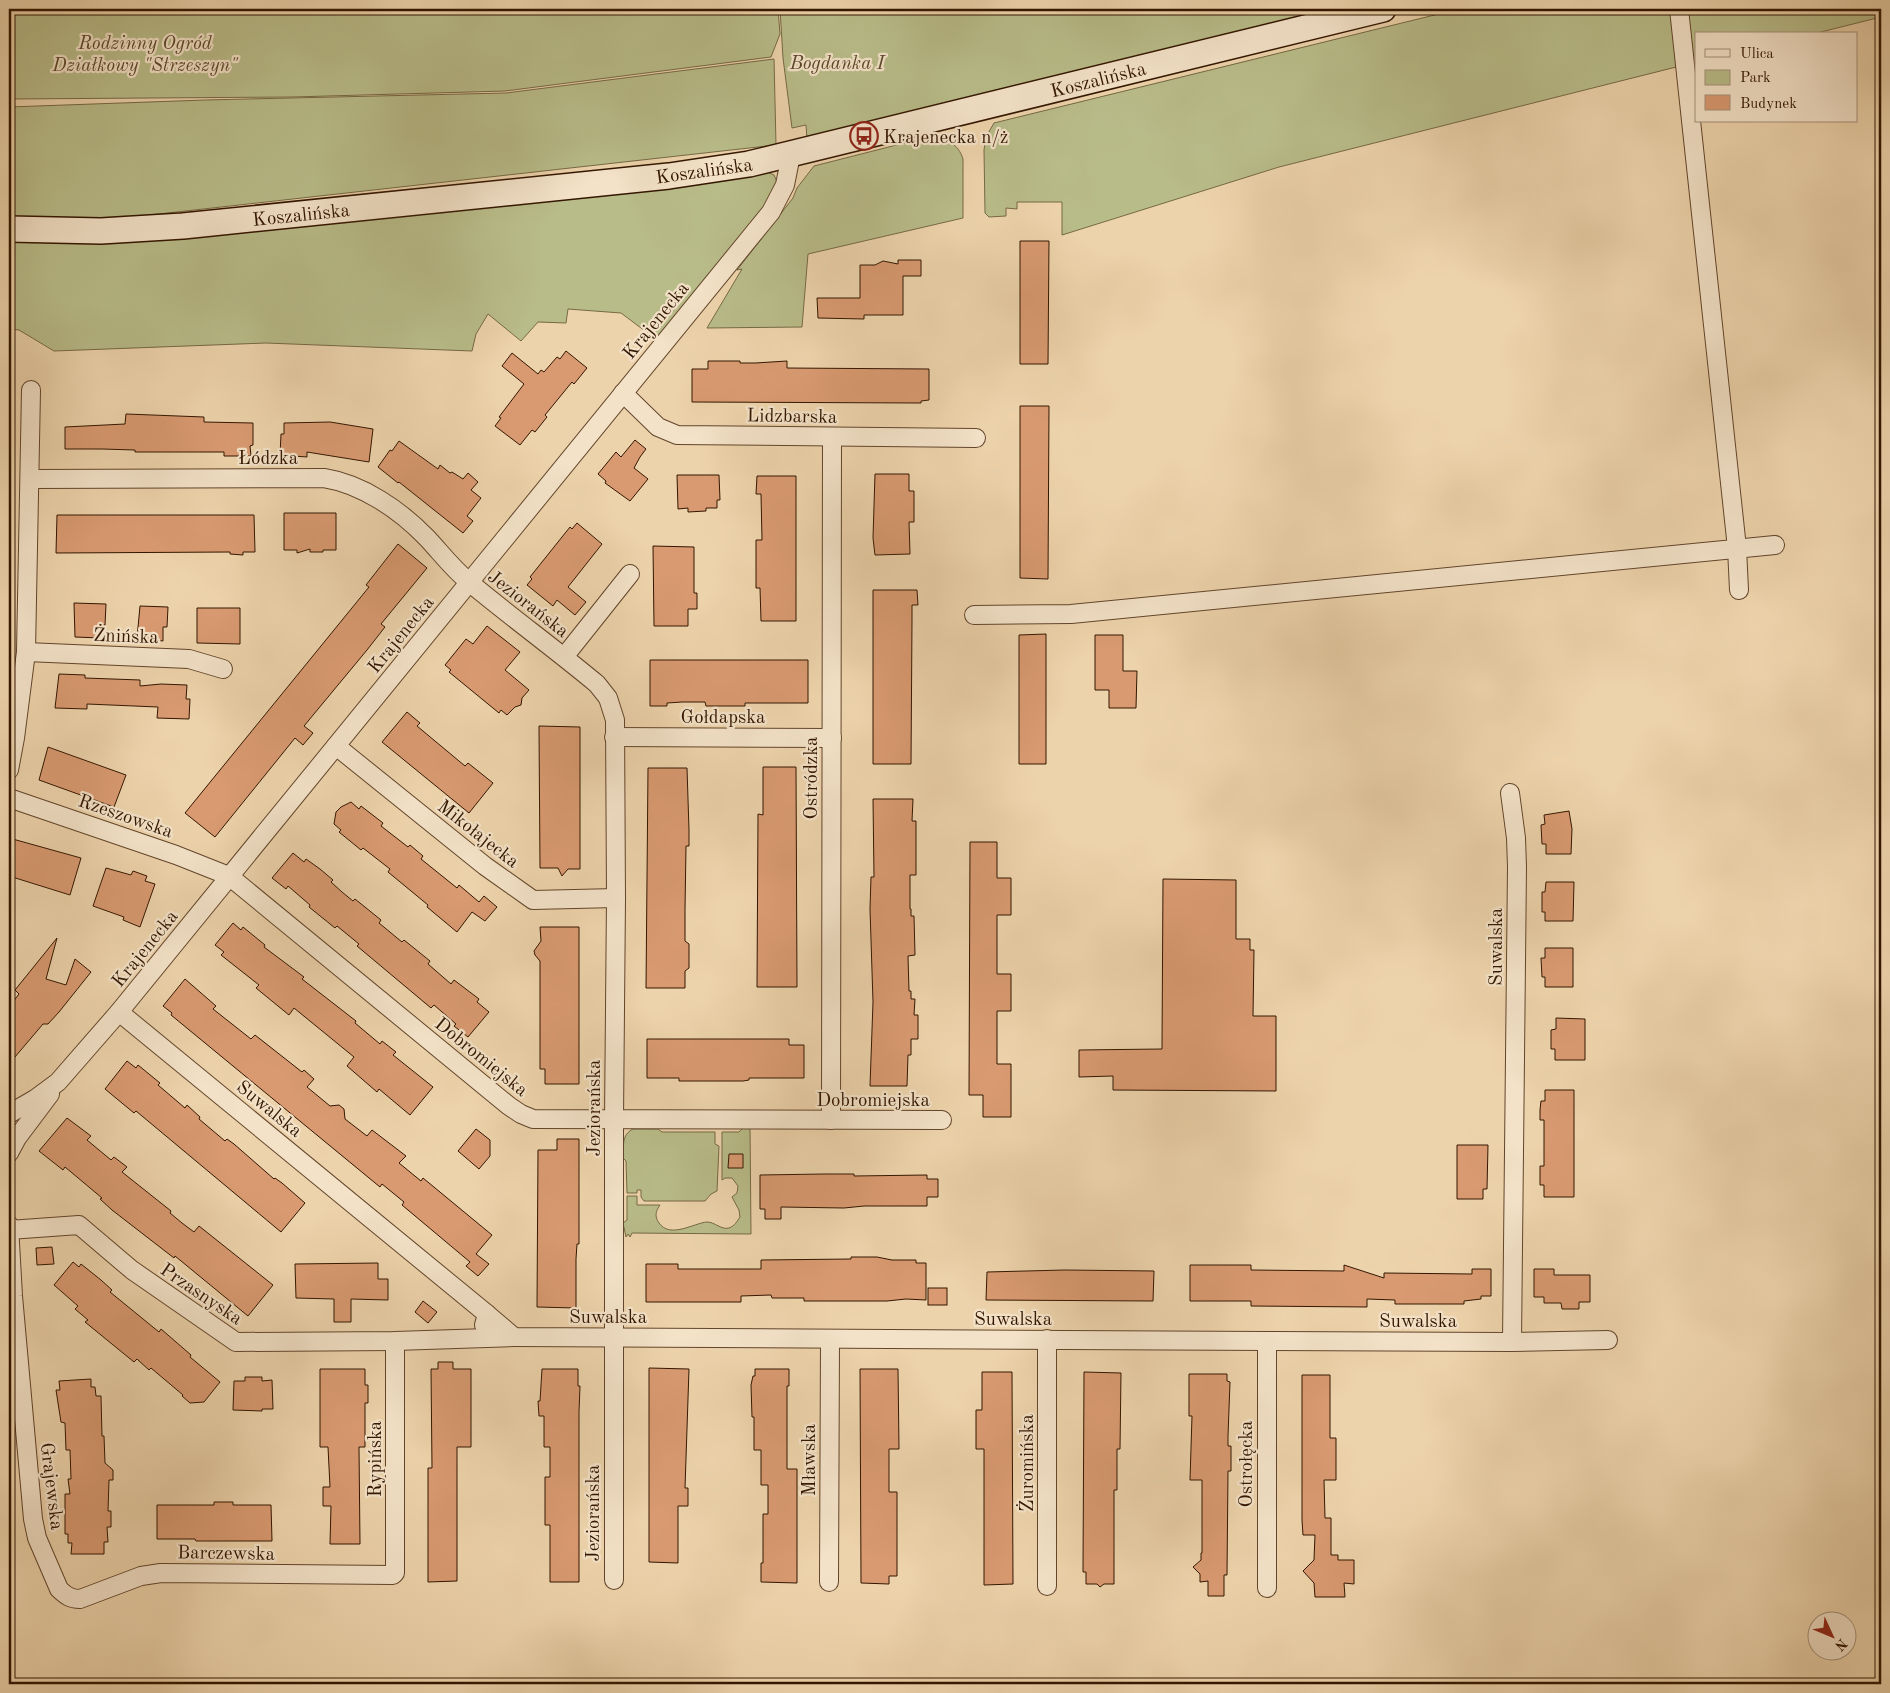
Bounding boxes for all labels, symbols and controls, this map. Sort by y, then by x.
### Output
legend [1695,32,1858,122]
park label: Rodzinny Ogród Działkowy "Strzeszyn" [51,35,238,76]
text: Ulica [1740,47,1774,62]
park label: Bogdanka I [789,55,887,74]
street label: Koszalińska [1049,60,1149,102]
text: Park [1740,71,1771,86]
text: Budynek [1740,97,1797,112]
bus stop icon: Krajenecka n/ż [849,121,879,151]
place label: Krajenecka n/ż [883,129,1008,148]
street label: Koszalińska [655,156,755,189]
street label: Koszalińska [252,202,352,231]
street label: Krajenecka [620,279,694,364]
street label: Lidzbarska [747,407,838,428]
street label: Łódzka [238,450,299,469]
street label: Jeziorańska [483,568,572,643]
street label: Krajenecka [365,593,439,678]
street label: Żnińska [93,624,160,648]
street label: Gołdapska [680,709,766,728]
street label: Ostródzka [803,736,822,819]
street label: Rzeszowska [75,792,176,843]
street label: Mikołajecka [433,798,522,873]
street label: Krajenecka [109,907,183,992]
street label: Suwalska [1488,907,1507,986]
street label: Dobromiejska [430,1015,531,1101]
street label: Jeziorańska [586,1059,605,1156]
street label: Suwalska [232,1078,305,1142]
street label: Dobromiejska [816,1092,930,1111]
street label: Przasnyska [156,1261,246,1330]
street label: Suwalska [569,1309,648,1328]
street label: Suwalska [974,1311,1053,1330]
street label: Suwalska [1379,1313,1458,1332]
street label: Żuromińska [1016,1414,1038,1512]
street label: Rypińska [367,1420,386,1497]
street label: Ostrołęcka [1238,1420,1257,1507]
street label: Mławska [801,1423,820,1496]
street label: Grajewska [36,1442,65,1532]
street label: Jeziorańska [585,1464,604,1561]
street label: Barczewska [177,1544,276,1565]
north arrow [1808,1610,1858,1660]
text: N [1832,1636,1849,1653]

